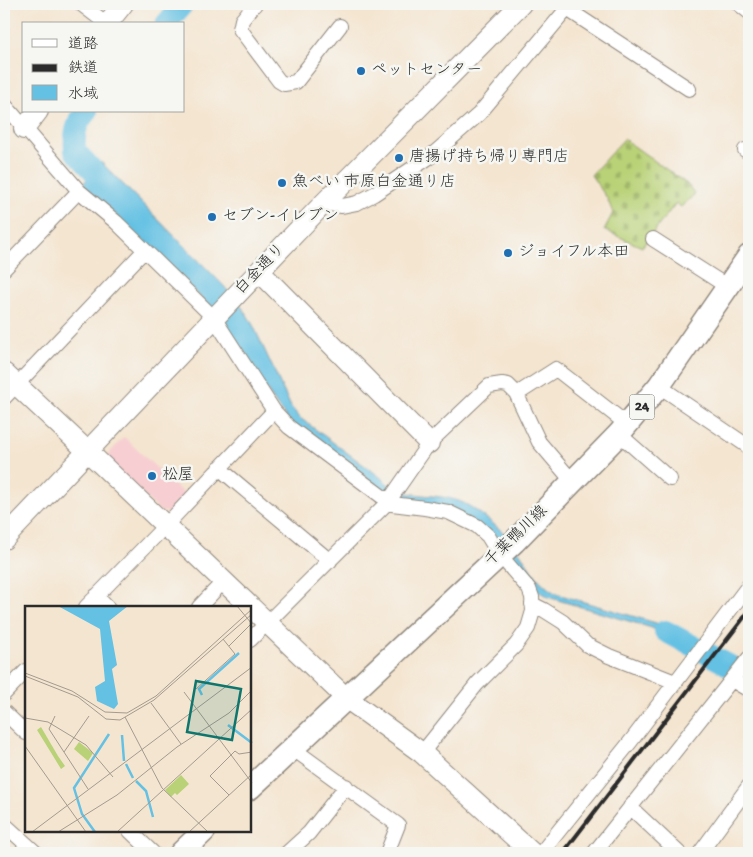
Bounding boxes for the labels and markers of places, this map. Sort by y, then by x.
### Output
place label: ペットセンター [371,62,482,81]
marker: ペットセンター [355,65,367,77]
place label: 唐揚げ持ち帰り専門店 [409,147,569,168]
marker: 唐揚げ持ち帰り専門店 [393,152,405,164]
place label: 魚べい 市原白金通り店 [292,173,456,193]
marker: 魚べい 市原白金通り店 [276,177,288,189]
place label: セブン-イレブン [222,207,339,227]
marker: セブン-イレブン [206,211,218,223]
place label: ジョイフル本田 [518,243,629,263]
marker: ジョイフル本田 [502,247,514,259]
place label: 松屋 [162,466,194,486]
marker: 松屋 [146,470,158,482]

